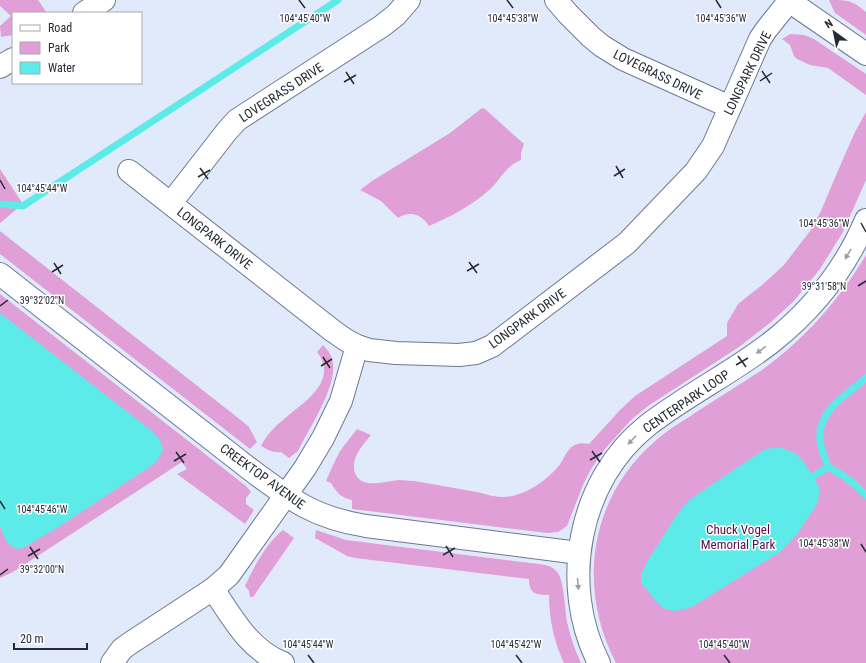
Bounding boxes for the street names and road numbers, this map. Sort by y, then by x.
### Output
street label: LONGPARK DRIVE [721,29,774,118]
street label: LOVEGRASS DRIVE [611,46,705,102]
street label: LOVEGRASS DRIVE [236,60,326,125]
street label: LONGPARK DRIVE [174,204,255,272]
street label: LONGPARK DRIVE [486,285,569,351]
street label: CENTERPARK LOOP [640,367,732,436]
street label: CREEKTOP AVENUE [217,441,308,512]

